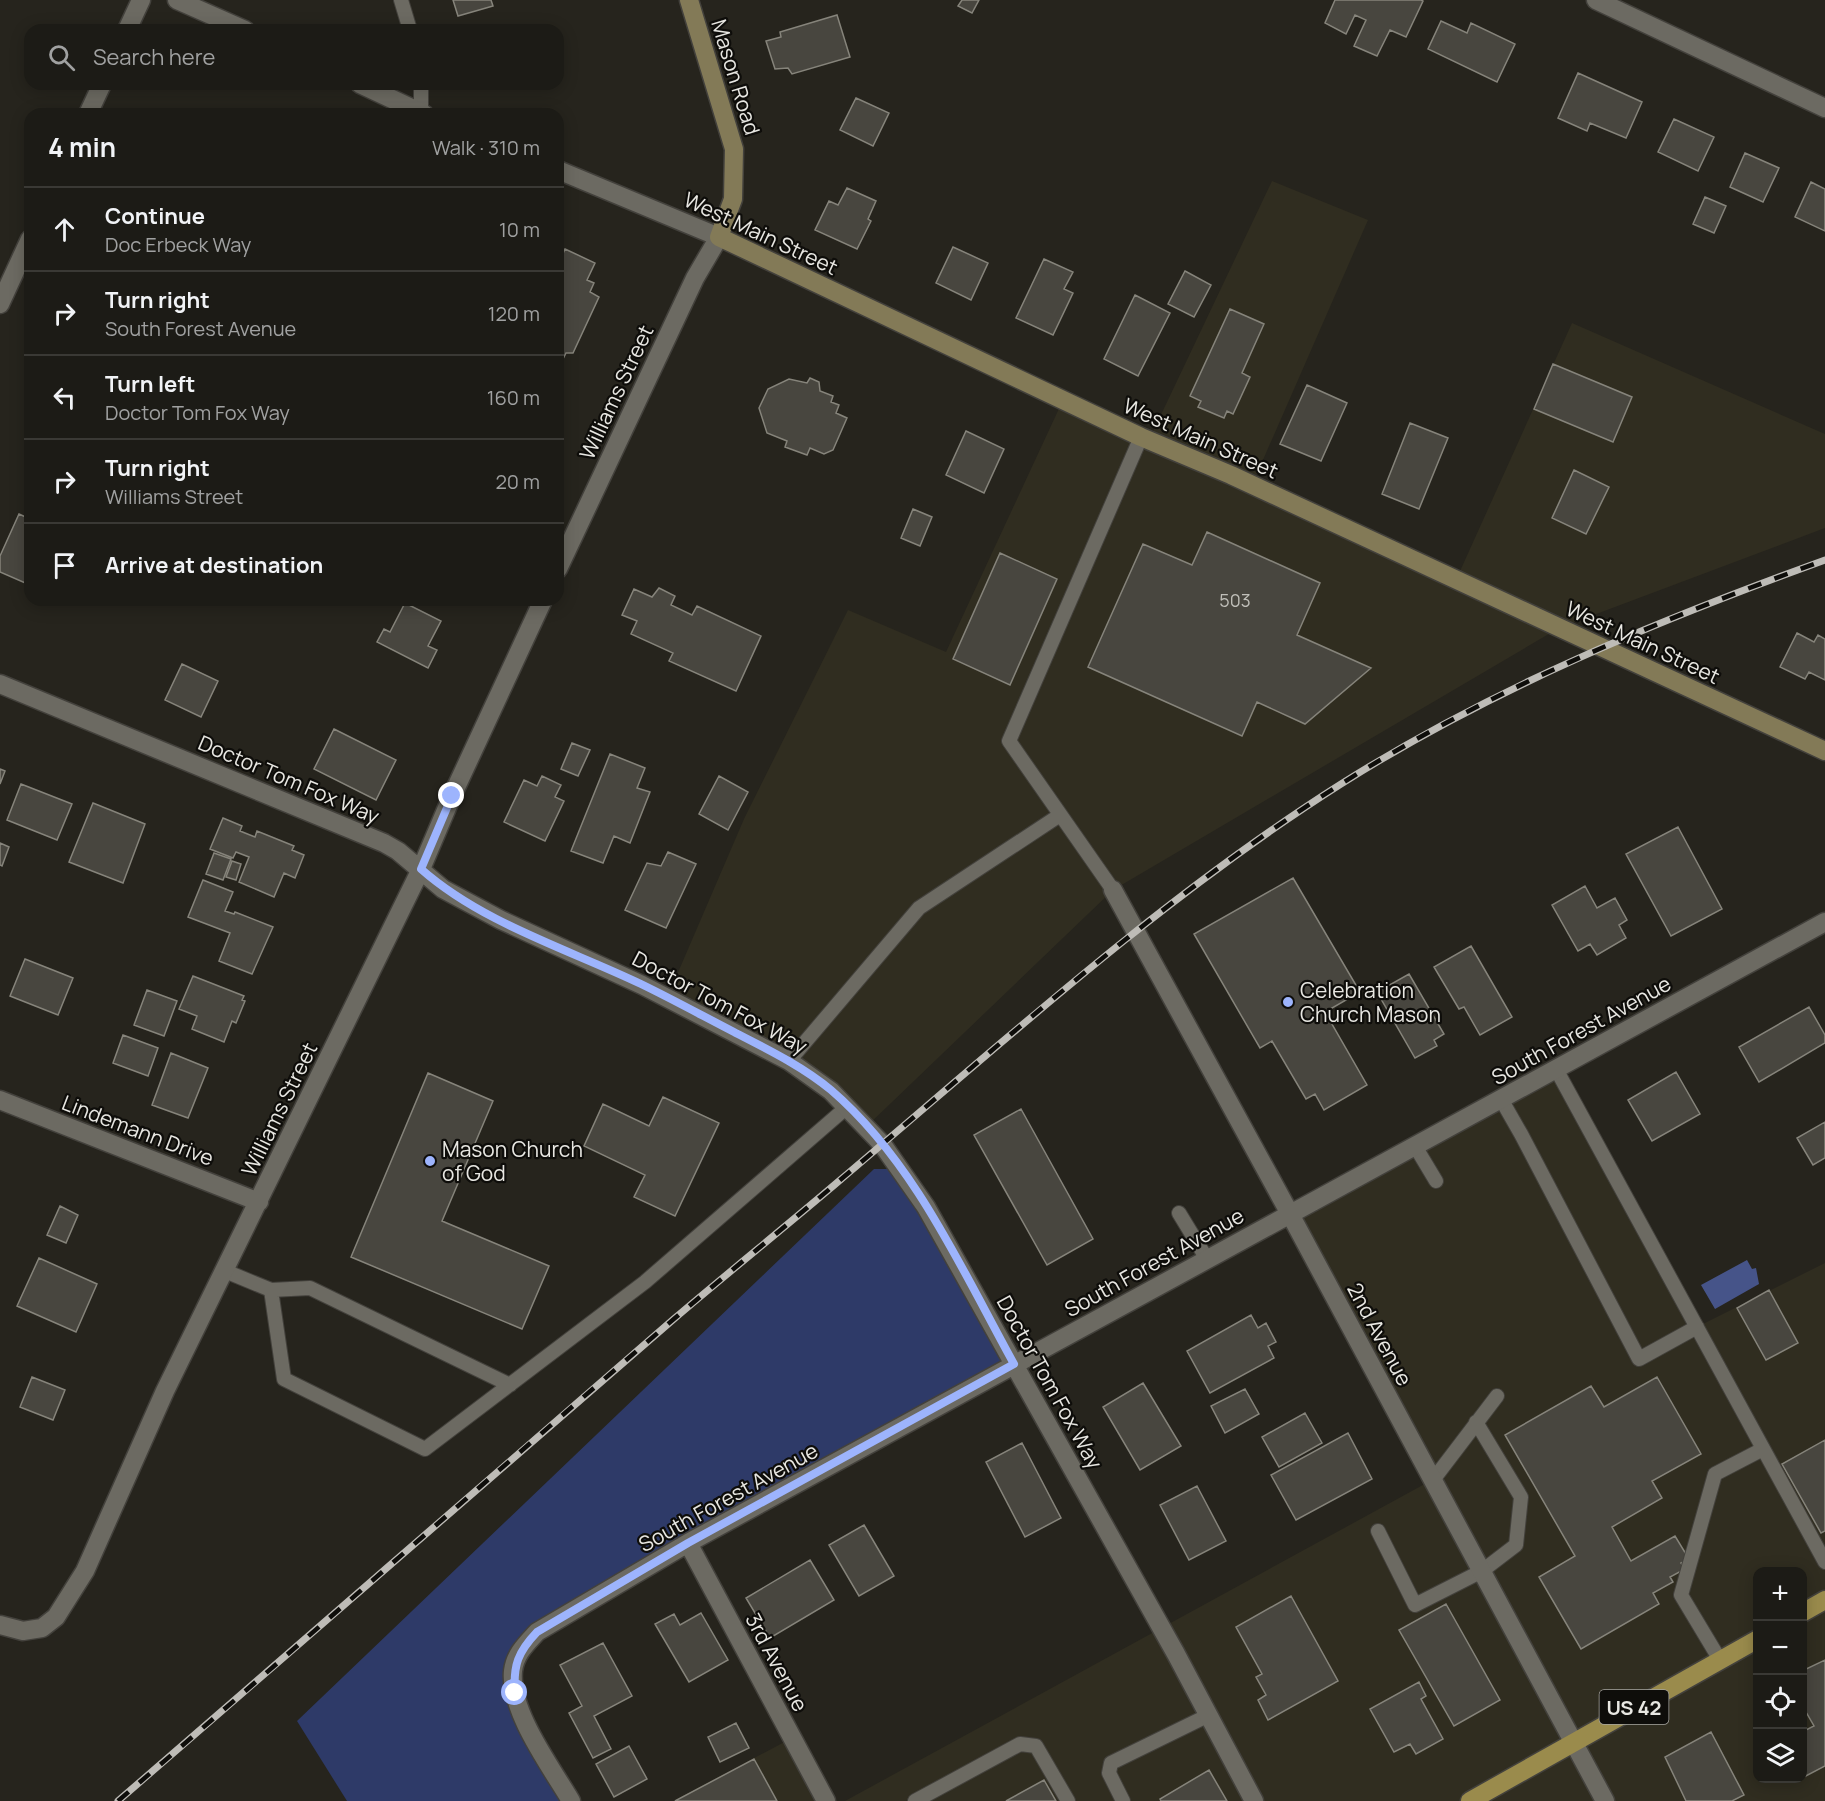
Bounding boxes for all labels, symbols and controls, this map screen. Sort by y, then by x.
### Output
street label: Mason Road [705,16,767,138]
search box [24,24,564,90]
icon: search [45,41,78,74]
text: Search here [93,42,215,72]
text: 4 min [48,129,116,165]
text: Walk · 310 m [432,134,540,161]
street label: West Main Street [679,185,843,281]
text: Continue [105,201,205,231]
icon: ahead [48,213,81,246]
text: 10 m [499,216,540,243]
text: Doc Erbeck Way [105,231,251,258]
text: Turn right [105,285,210,315]
icon: right [48,297,81,330]
text: 120 m [488,300,540,327]
text: South Forest Avenue [105,315,296,342]
street label: Williams Street [573,320,659,464]
text: Turn left [105,369,195,399]
icon: left [48,381,81,414]
text: 160 m [487,384,540,411]
street label: West Main Street [1119,391,1283,485]
text: Doctor Tom Fox Way [105,399,290,426]
text: Turn right [105,453,210,483]
icon: right [48,465,81,498]
text: 20 m [495,468,540,495]
text: Williams Street [105,483,243,510]
icon: arrive [48,549,81,582]
text: Arrive at destination [105,550,323,580]
house number: 503 [1219,588,1251,612]
street label: West Main Street [1561,594,1725,690]
street label: Doctor Tom Fox Way [194,728,384,830]
route end [438,782,464,808]
street label: Doctor Tom Fox Way [628,944,812,1060]
street label: South Forest Avenue [1486,969,1676,1091]
place label: Celebration Church Mason [1300,976,1441,1028]
marker: Celebration Church Mason [1281,995,1295,1009]
street label: Williams Street [235,1038,323,1180]
street label: Lindemann Drive [58,1088,218,1172]
place label: Mason Church of God [442,1135,583,1187]
marker: Mason Church of God [423,1154,437,1168]
street label: South Forest Avenue [1059,1201,1249,1323]
street label: 2nd Avenue [1341,1278,1419,1390]
street label: Doctor Tom Fox Way [991,1290,1109,1474]
street label: South Forest Avenue [633,1436,823,1558]
map controls [1753,1567,1807,1783]
button: + [1753,1567,1807,1621]
street label: 3rd Avenue [739,1608,815,1716]
button: − [1753,1621,1807,1675]
button: locate [1753,1675,1807,1729]
route start [501,1679,527,1705]
road number: US 42 [1600,1690,1668,1724]
button: layers [1753,1729,1807,1783]

